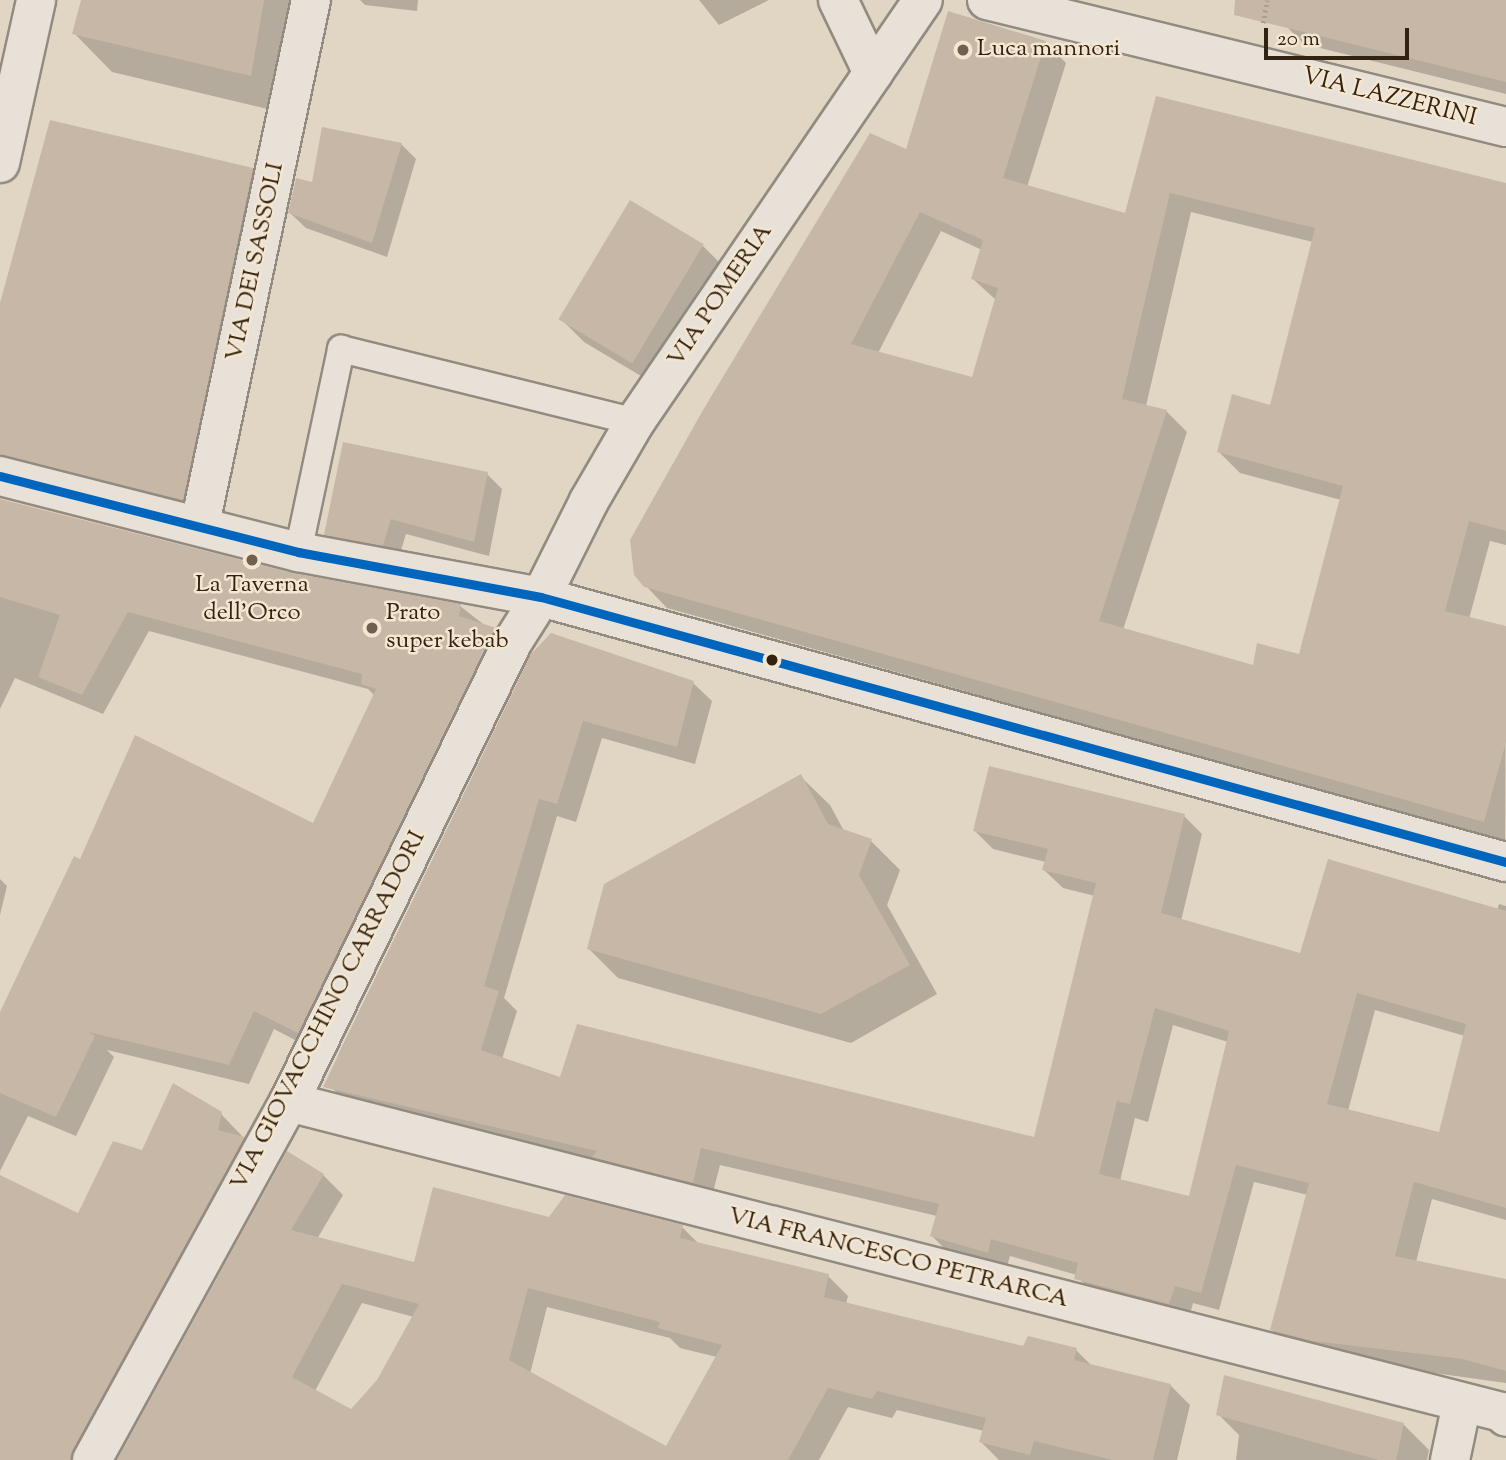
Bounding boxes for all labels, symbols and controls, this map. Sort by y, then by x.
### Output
scale bar [1268,14,1413,58]
text: 20 m [1277,25,1320,55]
place label: Luca mannori [977,36,1120,64]
marker: Luca mannori [955,42,971,58]
street label: VIA LAZZERINI [1298,62,1480,134]
street label: VIA DEI SASSOLI [221,160,291,364]
street label: VIA POMERIA [662,219,780,373]
marker: La Taverna dell'Orco [244,552,260,568]
place label: La Taverna dell'Orco [195,572,309,628]
place label: Prato super kebab [386,600,509,656]
marker: Prato super kebab [364,620,380,636]
unlabelled marker [765,653,779,667]
street label: VIA GIOVACCHINO CARRADORI [225,826,433,1196]
street label: VIA FRANCESCO PETRARCA [725,1203,1071,1315]

